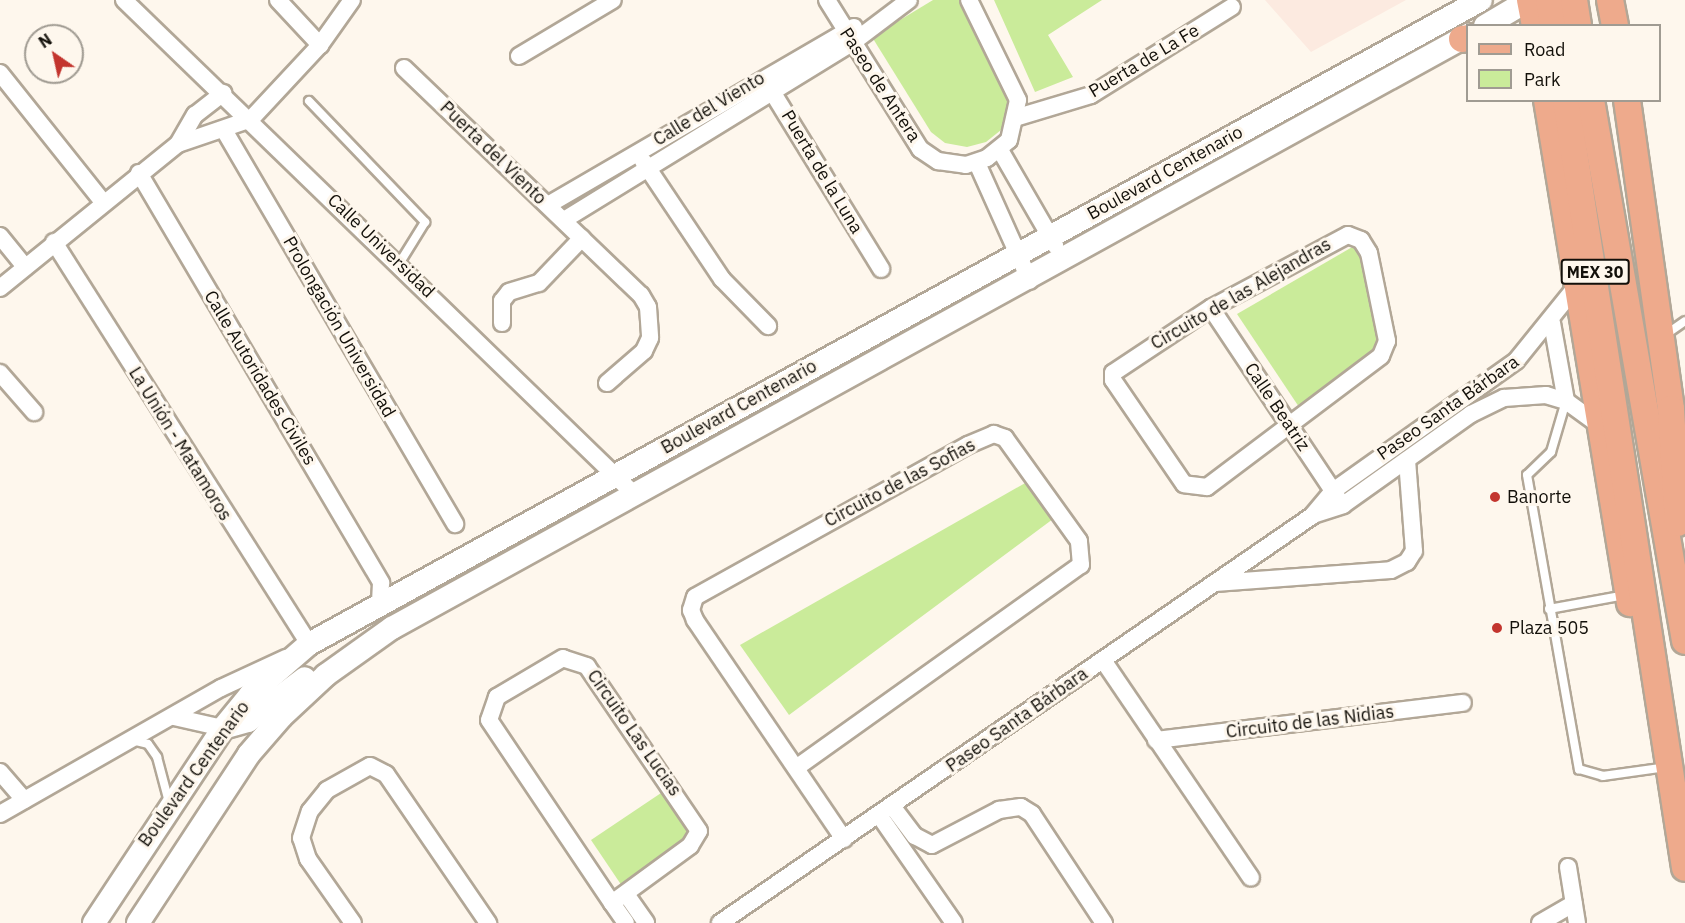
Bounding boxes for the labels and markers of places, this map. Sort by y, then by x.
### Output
place label: Banorte [1507,486,1571,508]
marker: Banorte [1488,490,1502,504]
place label: Plaza 505 [1509,617,1589,639]
marker: Plaza 505 [1490,621,1504,635]

